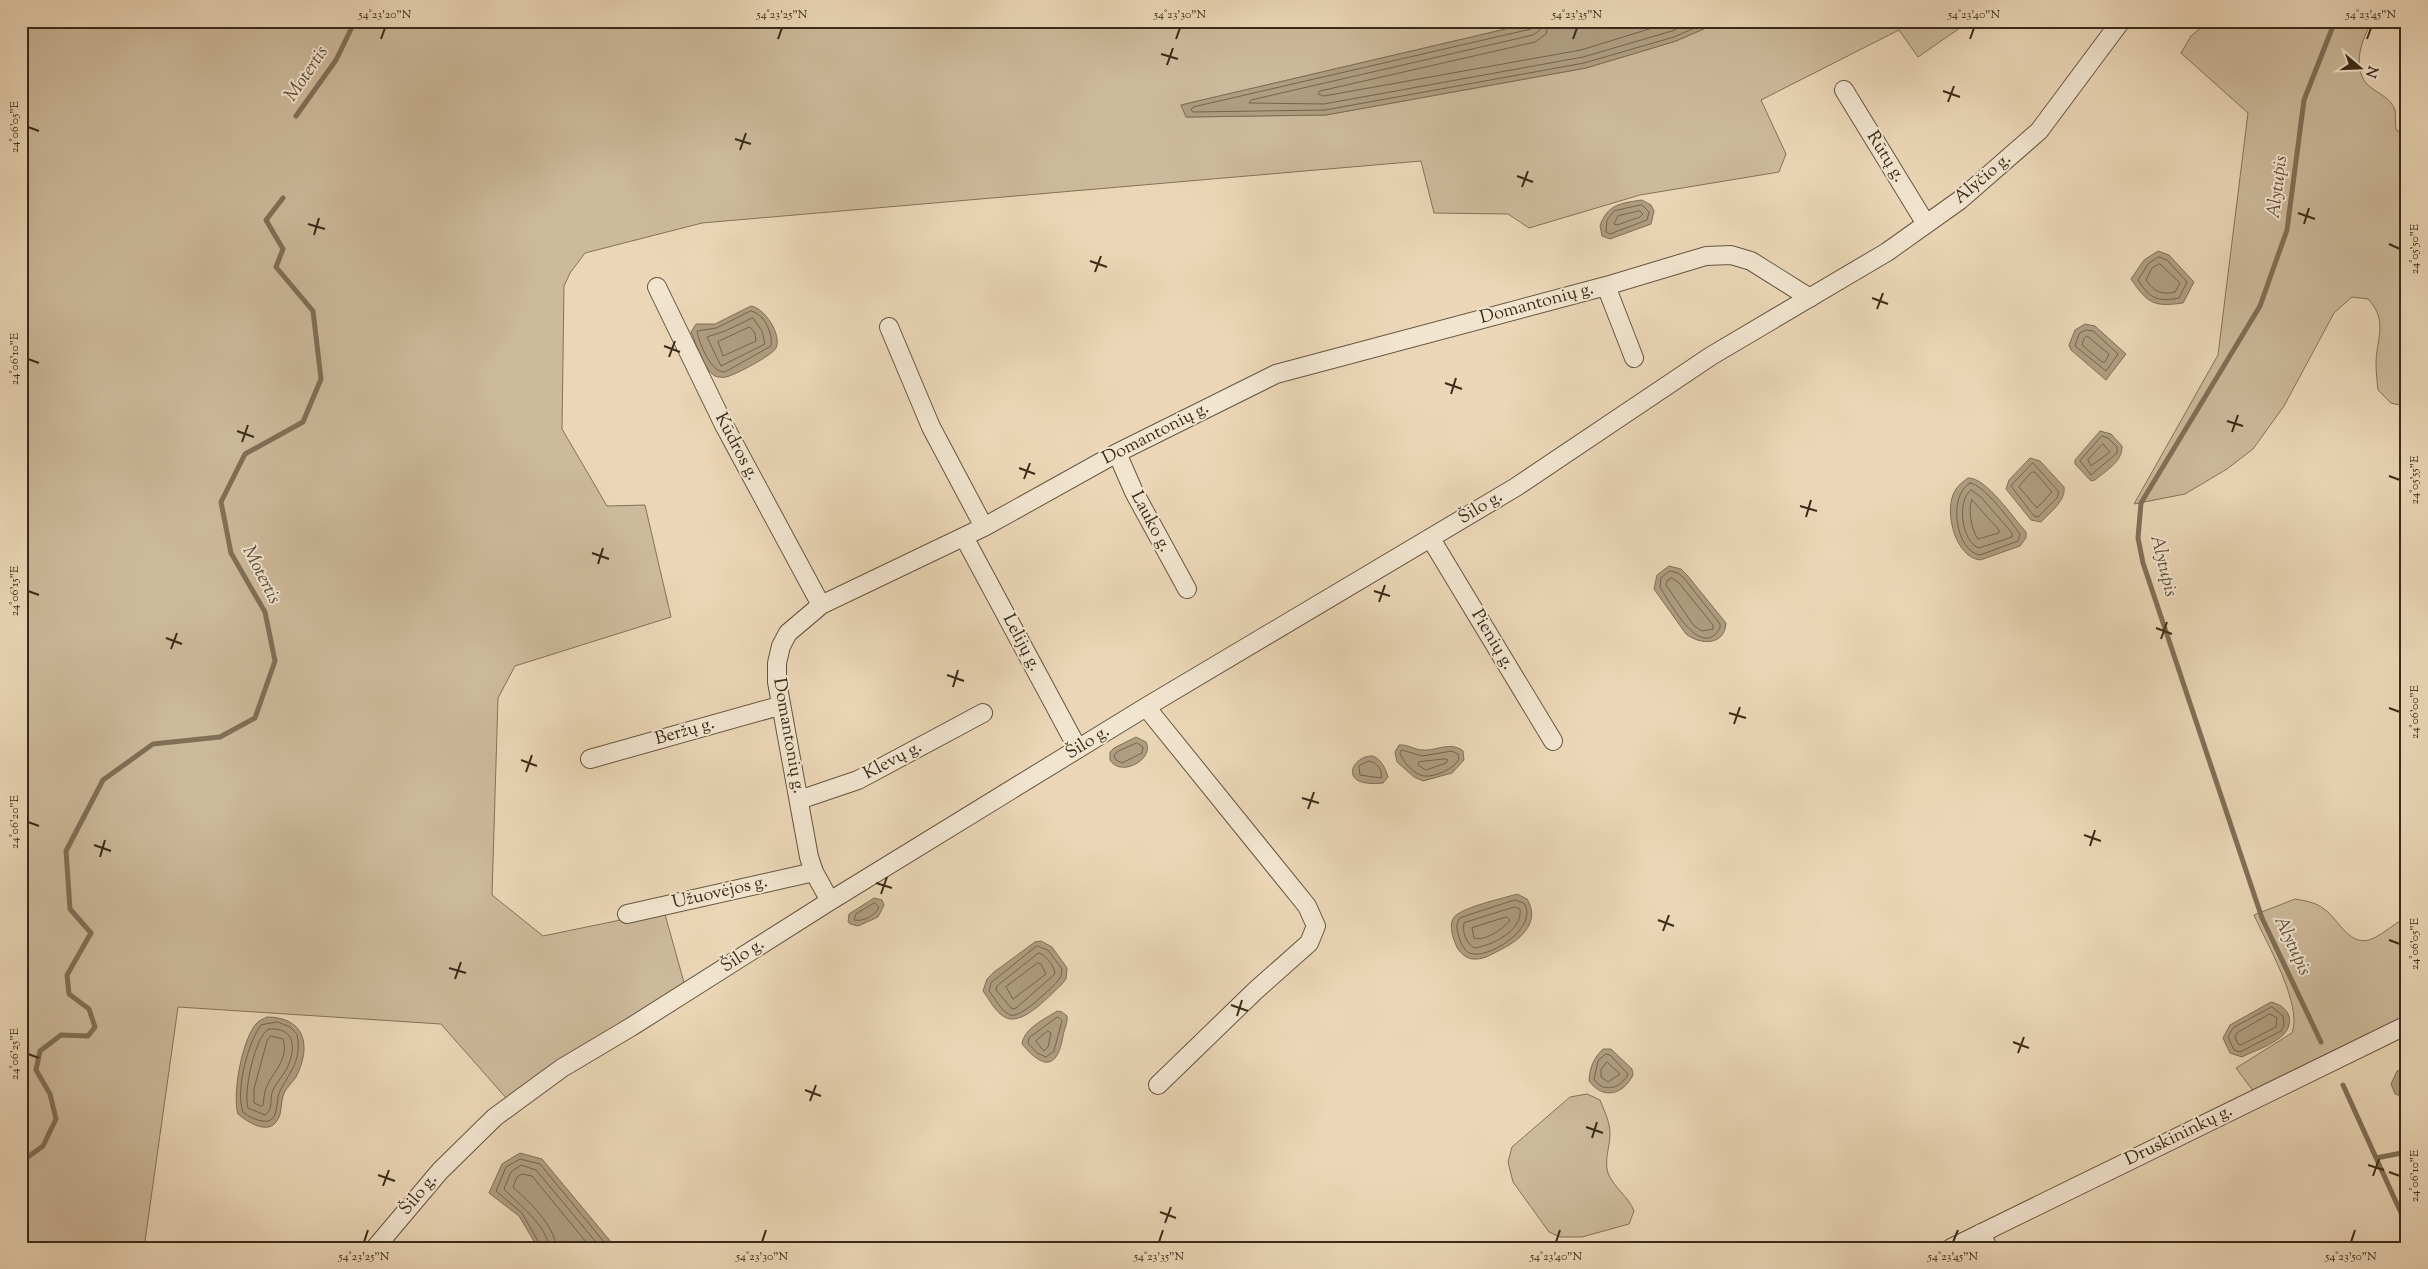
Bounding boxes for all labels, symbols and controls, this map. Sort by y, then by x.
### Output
text: 54°23'20"N [358,6,412,24]
text: 54°23'25"N [756,6,808,24]
text: 54°23'30"N [1153,6,1206,24]
text: 54°23'35"N [1551,6,1603,24]
text: 54°23'40"N [1947,6,2000,24]
text: 54°23'45"N [2345,6,2397,24]
water label: Motertis [278,41,336,107]
north arrow [2336,42,2386,92]
text: N [2359,63,2382,80]
text: 24°06'05"E [6,100,24,153]
street label: Rūtų g. [1859,126,1911,188]
street label: Alyčio g. [1949,147,2017,211]
water label: Alytupis [2261,154,2295,220]
text: 24°05'50"E [2406,223,2424,274]
street label: Domantonių g. [1477,276,1597,332]
text: 24°06'10"E [6,332,24,385]
street label: Domantonių g. [1098,396,1214,472]
street label: Kūdros g. [707,408,765,486]
text: 24°05'55"E [2406,455,2424,504]
street label: Šilo g. [1454,485,1508,531]
street label: Lauko g. [1123,487,1177,557]
water label: Alytupis [2142,532,2184,600]
water label: Motertis [235,541,287,609]
text: 24°06'15"E [6,565,24,616]
street label: Pienių g. [1464,605,1520,675]
street label: Lelijų g. [995,610,1047,676]
street label: Domantonių g. [765,676,811,796]
text: 24°06'00"E [2406,684,2424,739]
street label: Beržų g. [652,711,718,753]
street label: Šilo g. [1061,719,1115,767]
street label: Klevų g. [859,735,927,787]
text: 24°06'20"E [6,794,24,849]
street label: Užuovėjos g. [670,869,770,917]
water label: Alytupis [2266,912,2318,980]
text: 24°06'05"E [2406,917,2424,970]
street label: Šilo g. [716,932,770,980]
text: 24°06'25"E [6,1027,24,1080]
street label: Druskininkų g. [2121,1099,2237,1173]
text: 24°06'10"E [2406,1149,2424,1202]
street label: Šilo g. [394,1168,444,1222]
text: 54°23'25"N [338,1248,390,1266]
text: 54°23'30"N [735,1248,788,1266]
text: 54°23'35"N [1133,1248,1185,1266]
text: 54°23'40"N [1529,1248,1582,1266]
text: 54°23'45"N [1927,1248,1979,1266]
text: 54°23'50"N [2324,1248,2377,1266]

